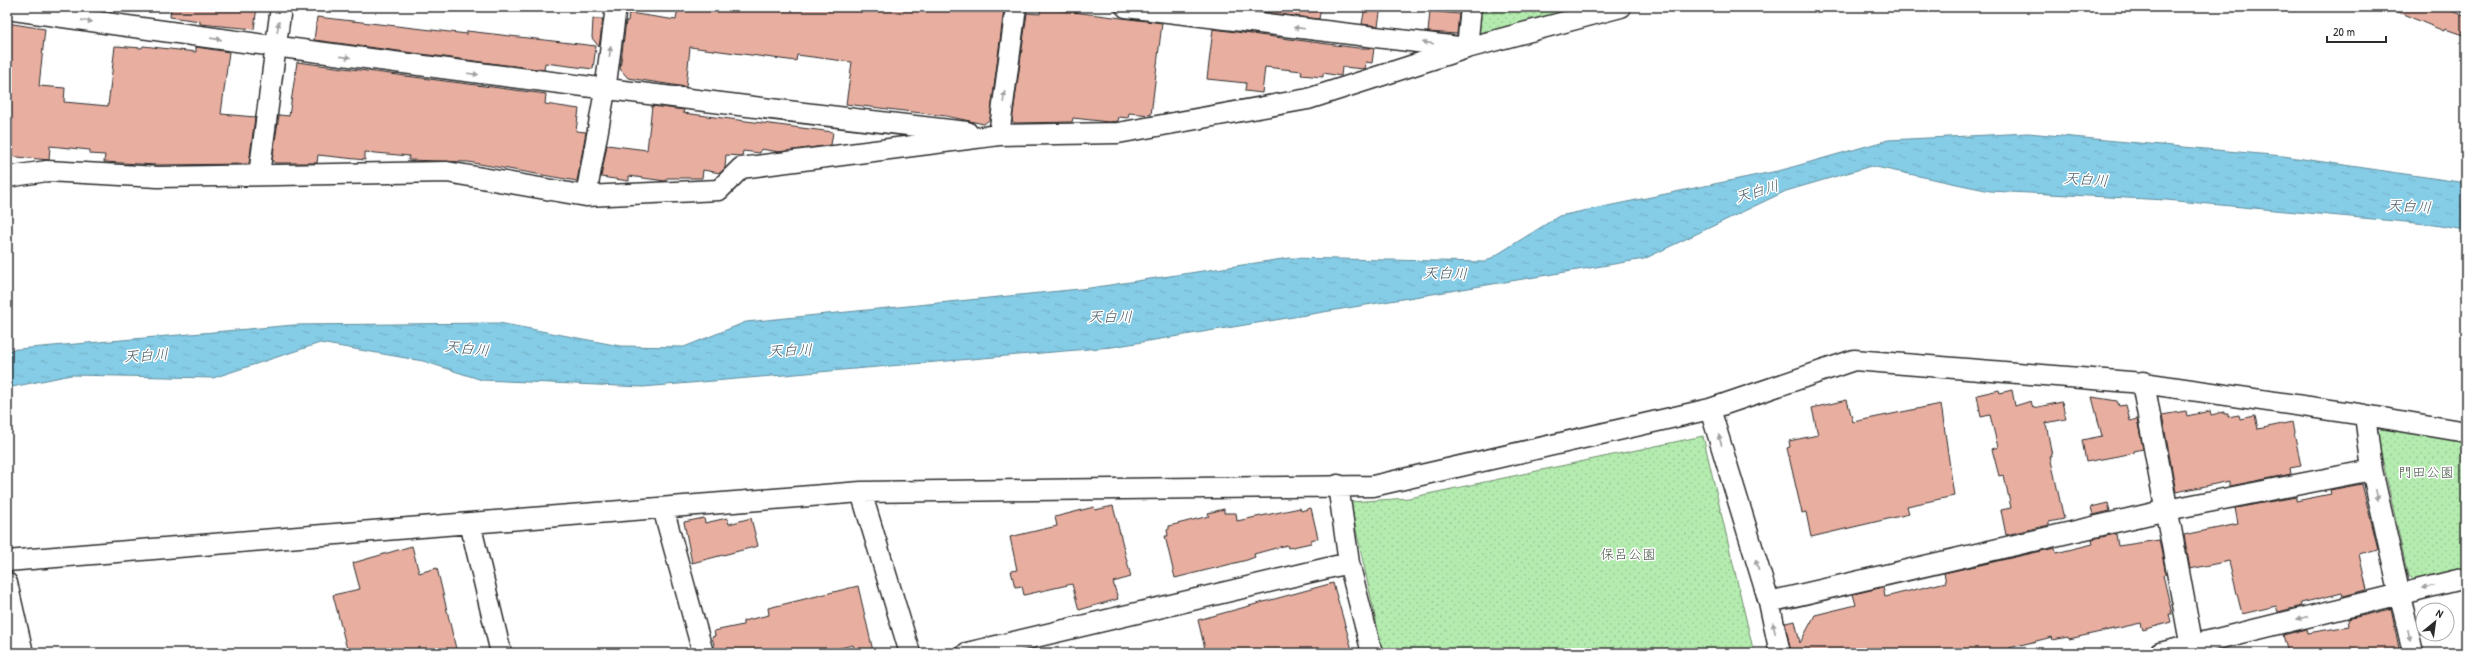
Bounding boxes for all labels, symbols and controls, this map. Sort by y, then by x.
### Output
one-way arrow [81,18,93,24]
scale bar [2327,18,2386,44]
one-way arrow [275,21,281,34]
text: 20 m [2333,23,2355,40]
one-way arrow [1293,24,1305,31]
one-way arrow [210,36,222,42]
one-way arrow [1422,40,1434,46]
one-way arrow [607,46,613,58]
one-way arrow [339,54,351,60]
one-way arrow [467,71,480,77]
one-way arrow [1001,91,1007,103]
water label: 天白川 [2063,167,2109,191]
water label: 天白川 [1732,174,1782,208]
water label: 天白川 [2386,194,2432,218]
water label: 天白川 [1422,262,1468,284]
water label: 天白川 [1087,306,1133,327]
water label: 天白川 [444,335,490,361]
water label: 天白川 [767,339,813,361]
water label: 天白川 [123,343,169,367]
one-way arrow [1717,434,1723,446]
park label: 門田公園 [2398,462,2454,481]
one-way arrow [2375,489,2381,501]
park label: 保呂公園 [1600,544,1656,563]
one-way arrow [1754,558,1760,570]
one-way arrow [2422,585,2434,591]
north arrow [2415,602,2455,642]
text: N [2434,606,2446,621]
one-way arrow [2296,615,2308,621]
one-way arrow [1771,621,1777,634]
one-way arrow [2407,629,2413,642]

